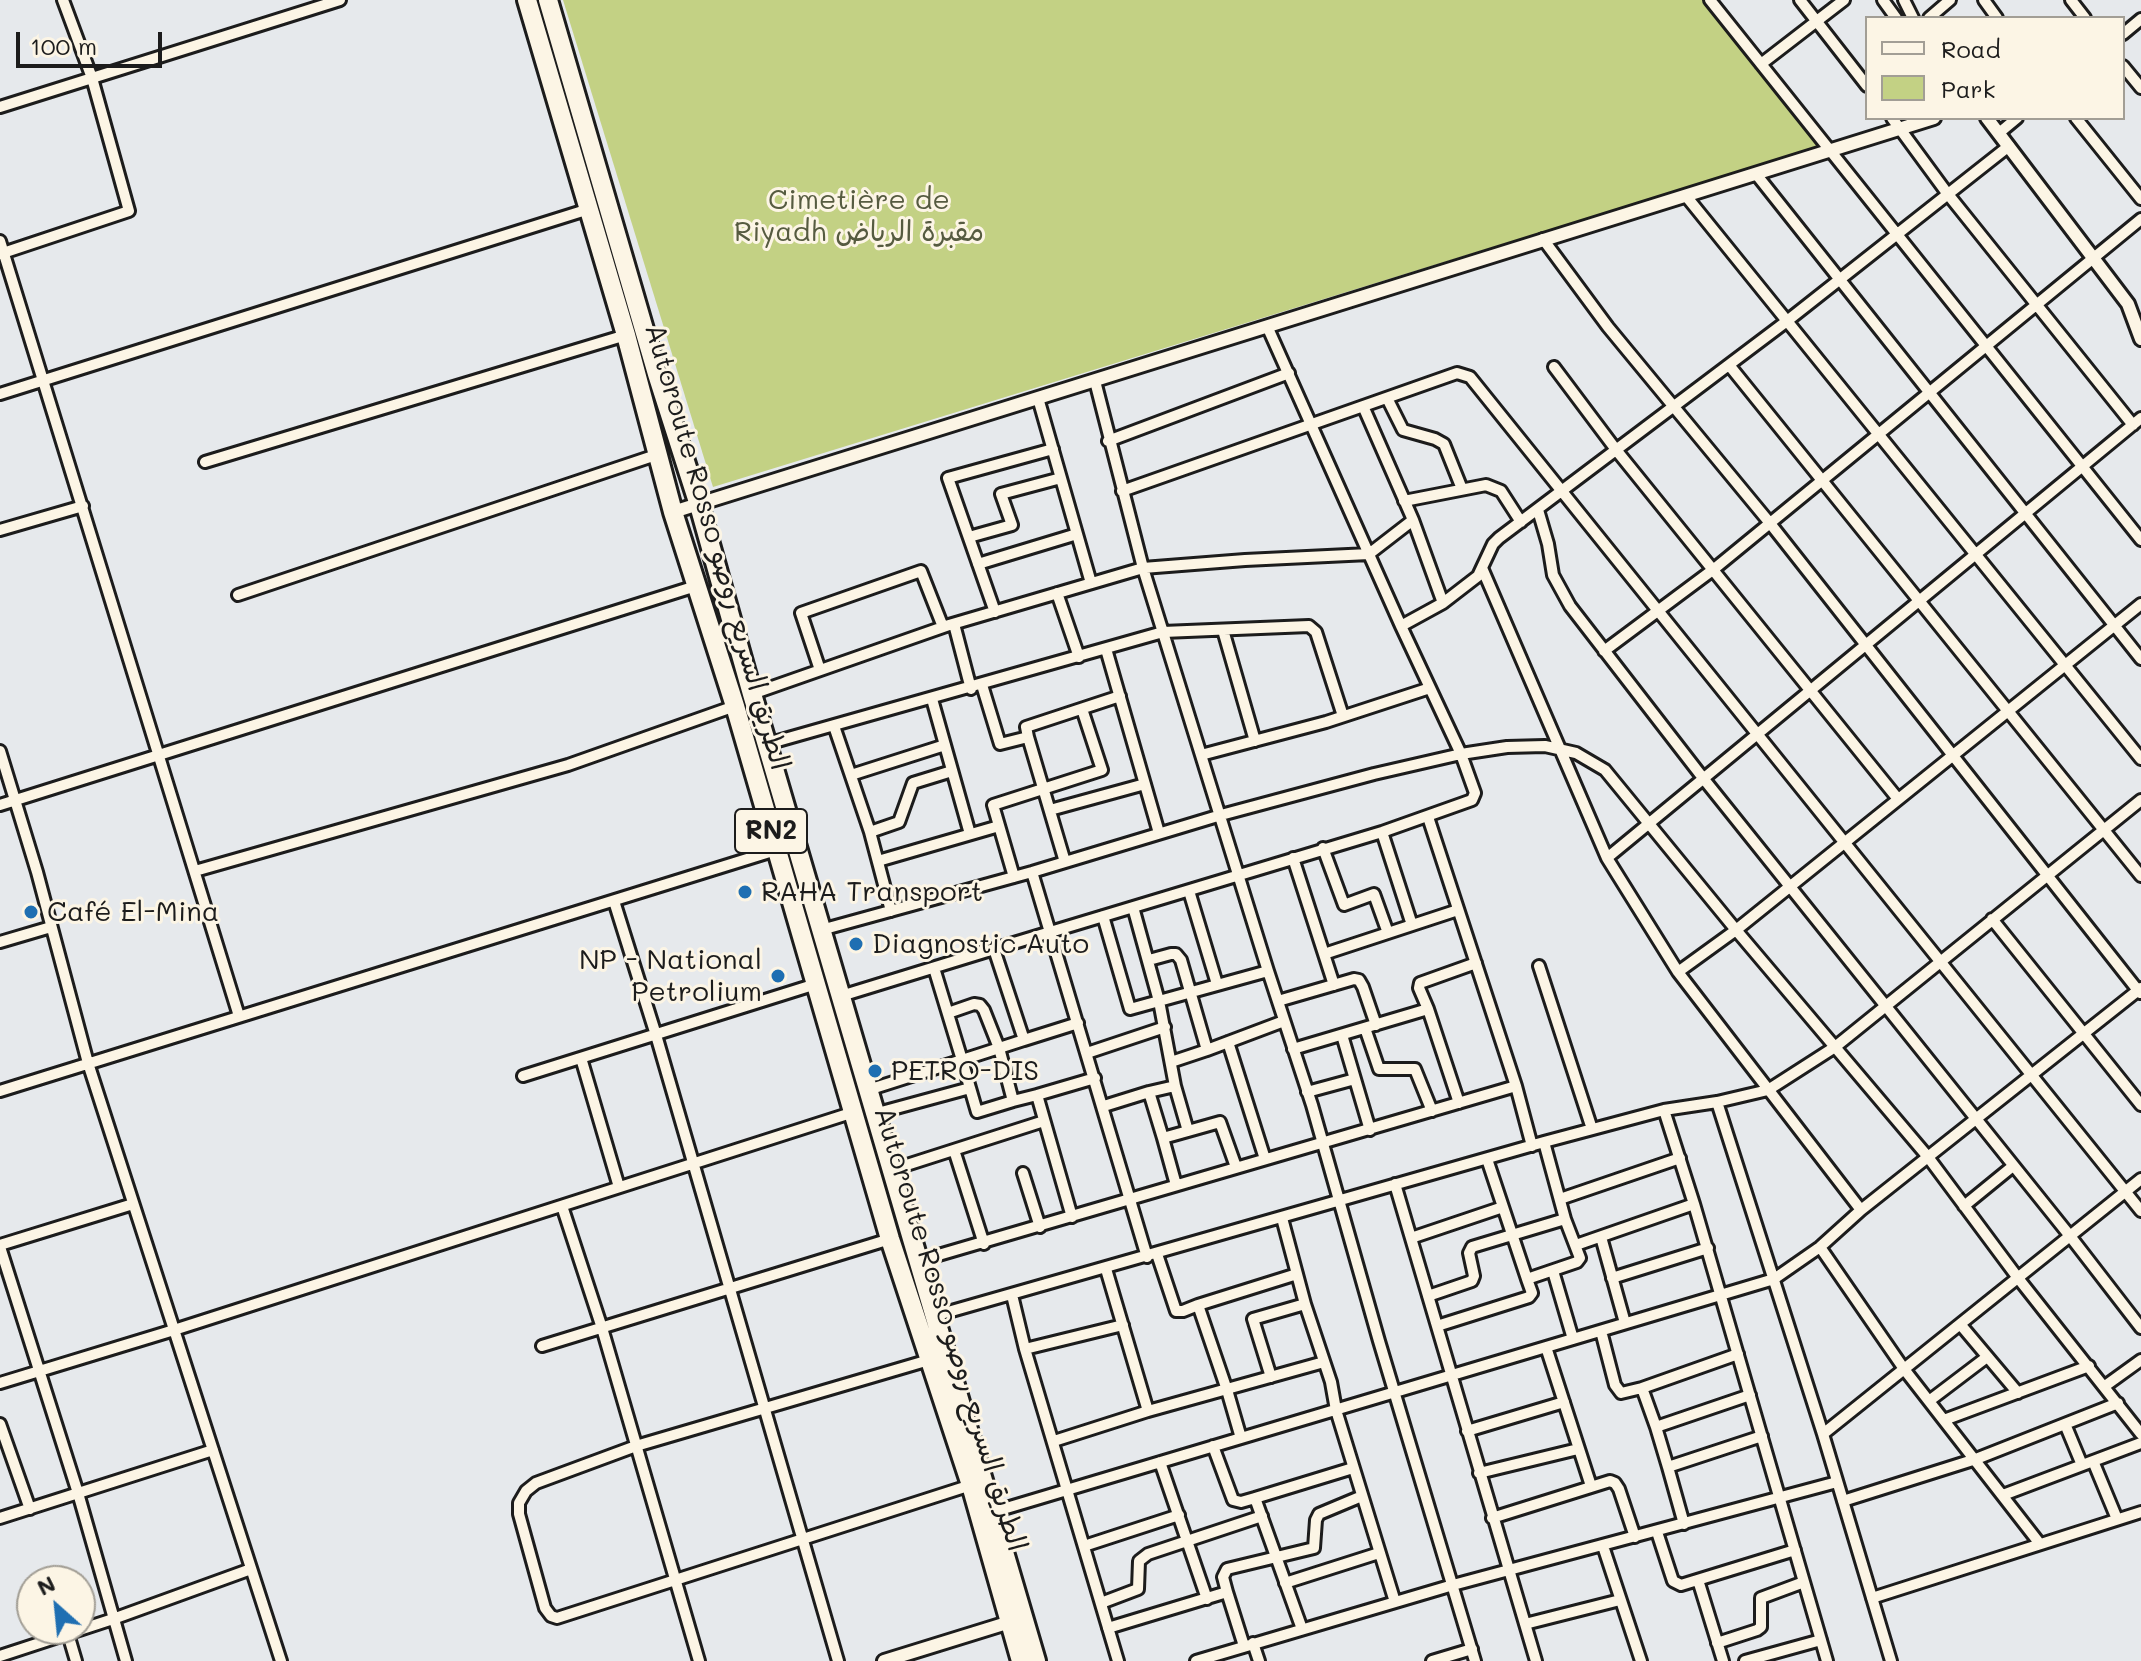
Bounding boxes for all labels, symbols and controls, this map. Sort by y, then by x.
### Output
scale bar [20,16,166,66]
legend [1865,16,2125,120]
text: 100 m [30,30,97,61]
text: Road [1941,33,2001,64]
text: Park [1941,73,1995,104]
park label: Cimetière de Riyadh مقبرة الرياض [734,183,984,249]
street label: Autoroute Rosso الطريق السريع روصو [637,320,797,774]
road number: RN2 [735,809,807,853]
place label: RAHA Transport [761,875,983,909]
marker: RAHA Transport [736,883,754,901]
place label: Café El-Mina [47,895,219,929]
marker: Café El-Mina [22,903,40,921]
place label: Diagnostic Auto [872,927,1089,961]
marker: Diagnostic Auto [847,935,865,953]
place label: NP - National Petrolium [579,943,762,1009]
marker: NP - National Petrolium [769,967,787,985]
place label: PETRO-DIS [891,1054,1039,1088]
marker: PETRO-DIS [866,1062,884,1080]
street label: Autoroute Rosso الطريق السريع روصو [866,1103,1034,1555]
north arrow [16,1565,96,1645]
text: N [32,1568,60,1602]

